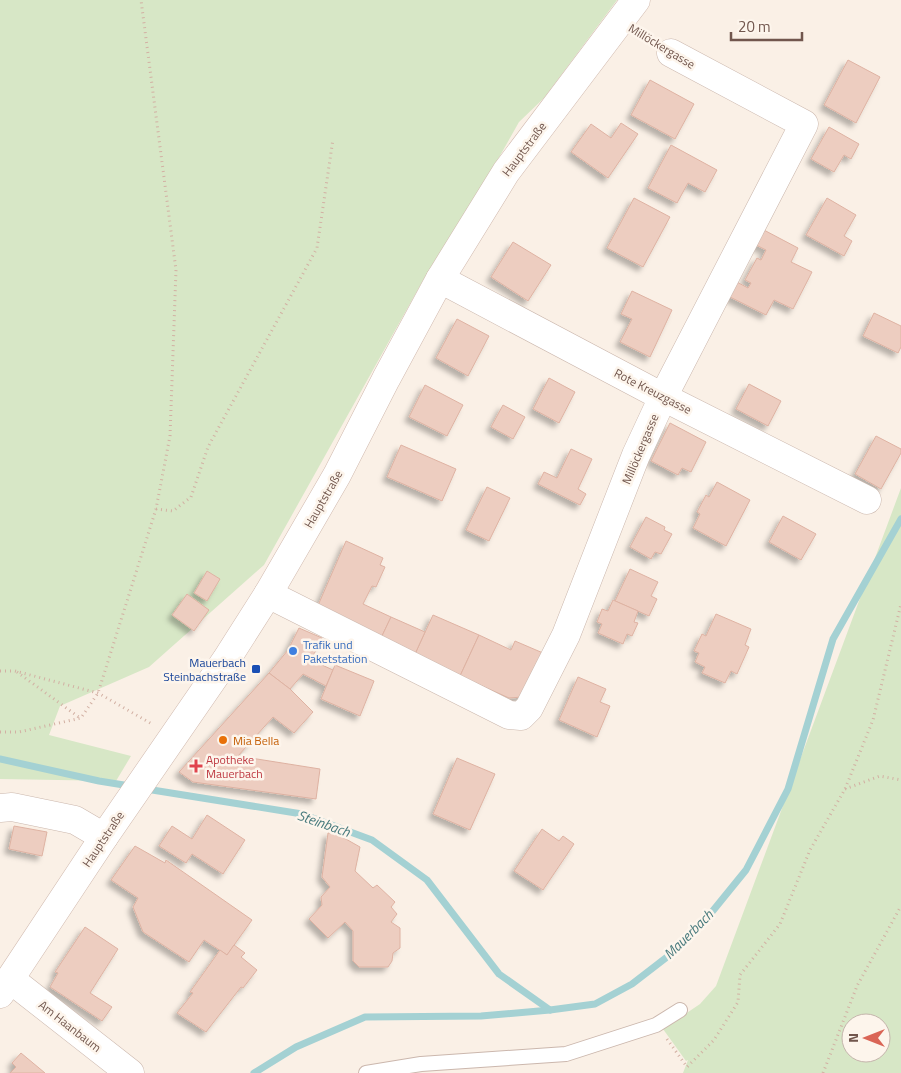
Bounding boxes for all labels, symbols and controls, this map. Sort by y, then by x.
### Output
scale bar [731,10,802,42]
text: 20 m [738,15,771,38]
street label: Millöckergasse [625,19,699,73]
street label: Hauptstraße [497,118,551,180]
street label: Rote Kreuzgasse [611,363,695,419]
street label: Millöckergasse [617,411,663,487]
street label: Hauptstraße [299,467,347,531]
place label: Trafik und Paketstation [303,635,367,668]
marker: Trafik und Paketstation [287,645,299,657]
place label: Mauerbach Steinbachstraße [163,653,246,686]
marker: Mauerbach Steinbachstraße [250,663,262,675]
place label: Mia Bella [233,731,279,750]
marker: Mia Bella [217,734,229,746]
place label: Apotheke Mauerbach [206,750,263,783]
marker: Apotheke Mauerbach [190,760,202,772]
water label: Steinbach [295,804,354,842]
street label: Hauptstraße [77,807,129,871]
water label: Mauerbach [659,904,718,963]
street label: Am Haanbaum [35,995,105,1057]
north arrow [841,1013,891,1063]
text: N [842,1033,863,1043]

